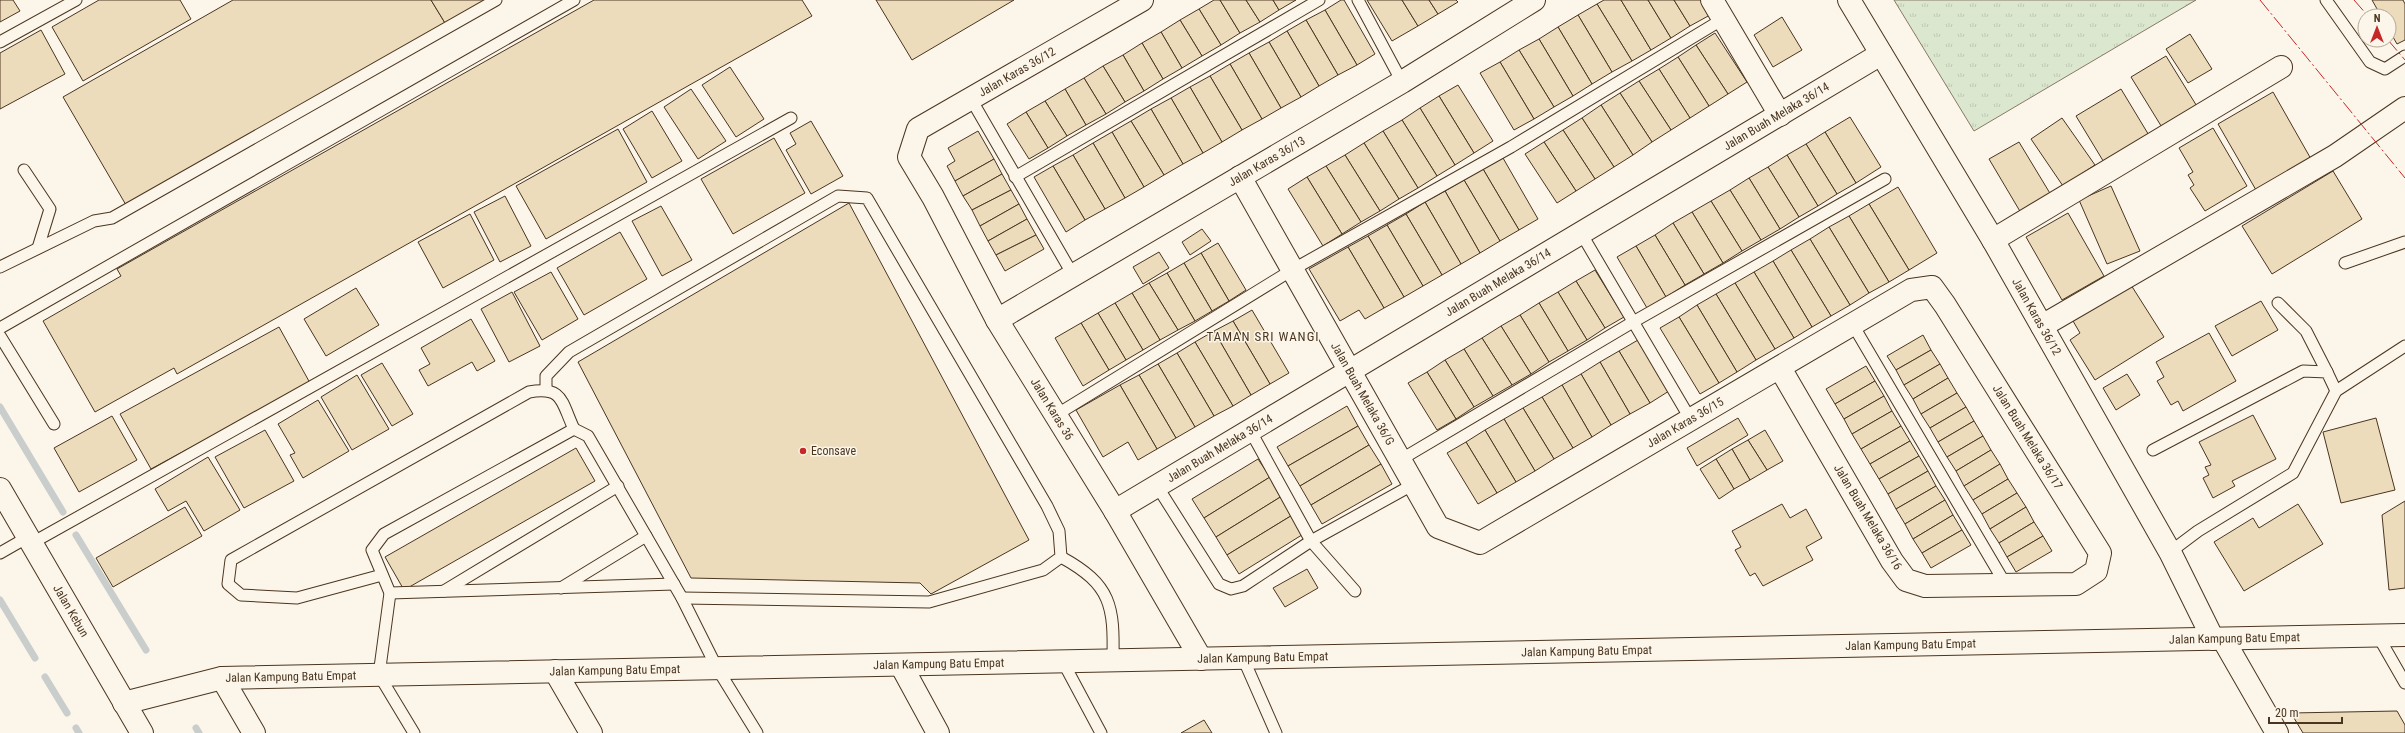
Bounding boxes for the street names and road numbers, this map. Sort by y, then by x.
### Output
street label: Jalan Karas 36/12 [976,44,1058,100]
street label: Jalan Buah Melaka 36/14 [1721,80,1832,153]
street label: Jalan Karas 36/13 [1226,133,1308,189]
street label: Jalan Buah Melaka 36/14 [1443,246,1553,319]
street label: Jalan Karas 36/12 [2009,276,2064,358]
street label: Jalan Buah Melaka 36/G [1328,340,1397,448]
street label: Jalan Karas 36 [1028,376,1077,443]
street label: Jalan Buah Melaka 36/17 [1990,382,2065,492]
street label: Jalan Karas 36/15 [1644,395,1726,451]
street label: Jalan Buah Melaka 36/14 [1164,412,1275,485]
street label: Jalan Buah Melaka 36/16 [1831,462,1905,572]
street label: Jalan Kebun [50,582,92,640]
street label: Jalan Kampung Batu Empat [2169,630,2301,647]
street label: Jalan Kampung Batu Empat [1845,636,1977,653]
street label: Jalan Kampung Batu Empat [1521,643,1653,659]
street label: Jalan Kampung Batu Empat [1197,649,1329,666]
street label: Jalan Kampung Batu Empat [873,656,1005,672]
street label: Jalan Kampung Batu Empat [549,662,681,679]
street label: Jalan Kampung Batu Empat [225,668,357,685]

